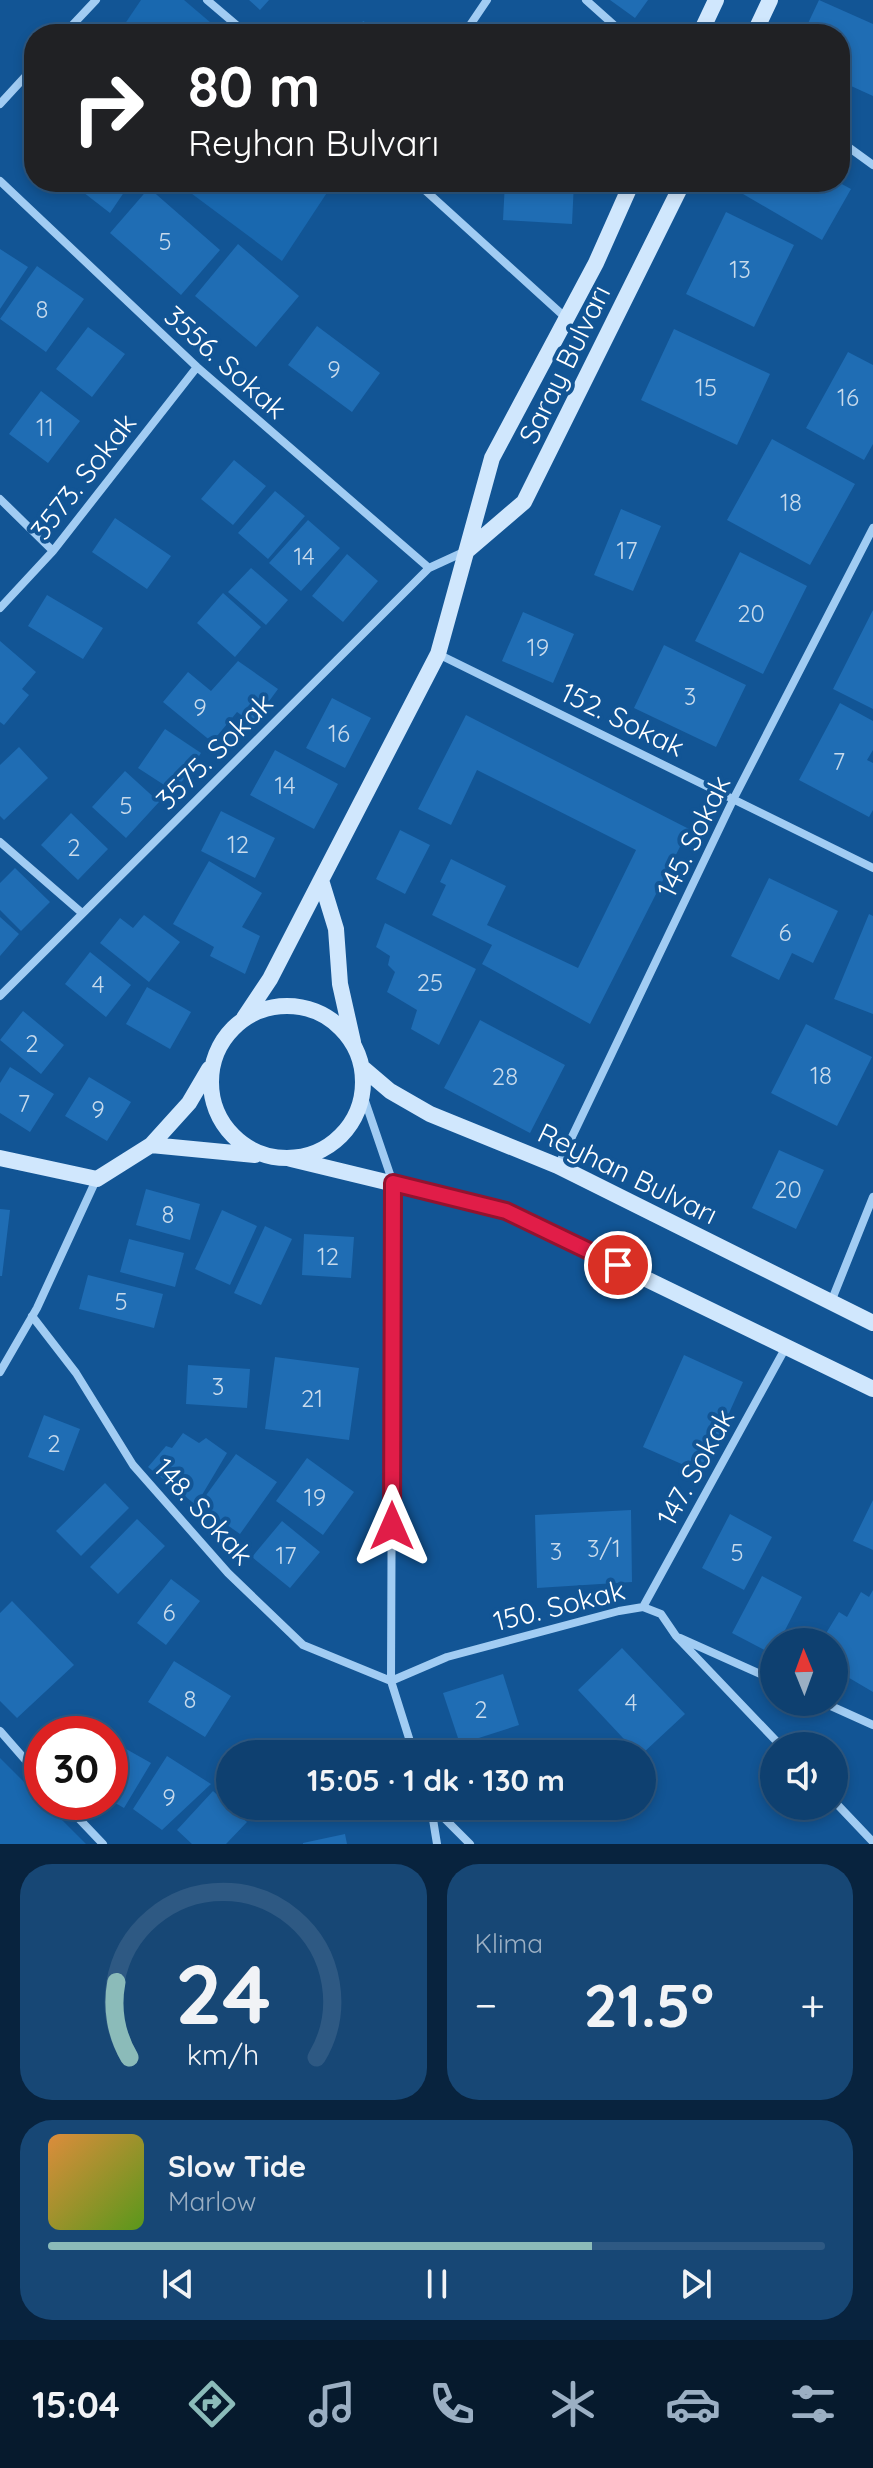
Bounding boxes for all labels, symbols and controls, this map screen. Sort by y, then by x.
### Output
text: 80 m [188,51,320,121]
icon: right [56,56,160,160]
text: Reyhan Bulvarı [188,120,439,165]
house number: 5 [158,226,172,256]
house number: 13 [729,254,751,284]
street label: Saray Bulvarı [511,279,617,449]
house number: 8 [36,294,48,324]
street label: 3556. Sokak [158,298,294,426]
house number: 9 [327,354,341,384]
house number: 15 [695,372,717,402]
house number: 16 [837,382,859,412]
street label: 3573. Sokak [23,406,143,546]
house number: 11 [36,412,54,442]
house number: 18 [780,487,802,517]
house number: 17 [616,535,638,565]
house number: 14 [293,541,315,571]
house number: 20 [737,598,765,628]
house number: 19 [527,632,549,662]
street label: 152. Sokak [555,674,691,764]
house number: 3 [684,681,696,711]
street label: 3575. Sokak [148,685,280,817]
house number: 9 [193,692,207,722]
house number: 16 [328,718,350,748]
house number: 7 [833,746,845,776]
street label: 145. Sokak [648,769,738,903]
house number: 14 [274,770,296,800]
house number: 5 [119,790,133,820]
house number: 12 [227,829,249,859]
house number: 2 [67,832,81,862]
house number: 6 [779,917,792,947]
house number: 25 [417,967,443,997]
house number: 4 [92,969,104,999]
house number: 2 [25,1028,39,1058]
house number: 18 [810,1060,832,1090]
house number: 28 [492,1061,518,1091]
house number: 7 [18,1088,30,1118]
house number: 9 [91,1094,105,1124]
street label: Reyhan Bulvarı [533,1114,723,1232]
house number: 20 [774,1174,802,1204]
house number: 8 [162,1199,174,1229]
pin [584,1231,652,1299]
house number: 12 [317,1241,339,1271]
icon: arrive [596,1243,640,1287]
house number: 5 [114,1286,128,1316]
house number: 3 [212,1371,224,1401]
house number: 21 [301,1383,323,1413]
street label: 147. Sokak [649,1402,741,1532]
house number: 2 [47,1428,61,1458]
street label: 148. Sokak [147,1450,261,1572]
house number: 19 [304,1482,326,1512]
position arrow [350,1484,434,1568]
house number: 3/1 [587,1533,621,1563]
house number: 3 [550,1536,562,1566]
house number: 5 [730,1537,744,1567]
house number: 17 [275,1540,297,1570]
street label: 150. Sokak [490,1572,628,1638]
house number: 6 [163,1597,176,1627]
north arrow [760,1628,848,1716]
map controls [760,1628,848,1820]
house number: 8 [184,1684,196,1714]
house number: 4 [625,1687,637,1717]
house number: 2 [474,1694,488,1724]
speed limit sign: 30 [24,1716,128,1820]
button: sound [760,1732,848,1820]
text: 15:05 · 1 dk · 130 m [307,1761,565,1799]
house number: 9 [162,1782,176,1812]
text: Klima [475,1927,543,1960]
text: 24 [175,1941,271,2045]
text: 21.5° [584,1967,714,2042]
text: − [475,1977,497,2032]
text: + [800,1977,825,2032]
text: km/h [187,2036,260,2072]
text: Slow Tide [168,2147,306,2185]
text: Marlow [168,2185,256,2218]
icon: previous [156,2262,200,2306]
icon: pause [415,2262,459,2306]
icon: next [674,2262,718,2306]
icon: directions [184,2376,240,2432]
icon: music [304,2376,360,2432]
icon: phone [424,2376,480,2432]
icon: climate [545,2376,601,2432]
icon: car [665,2376,721,2432]
icon: filters [785,2376,841,2432]
text: 15:04 [32,2382,120,2427]

